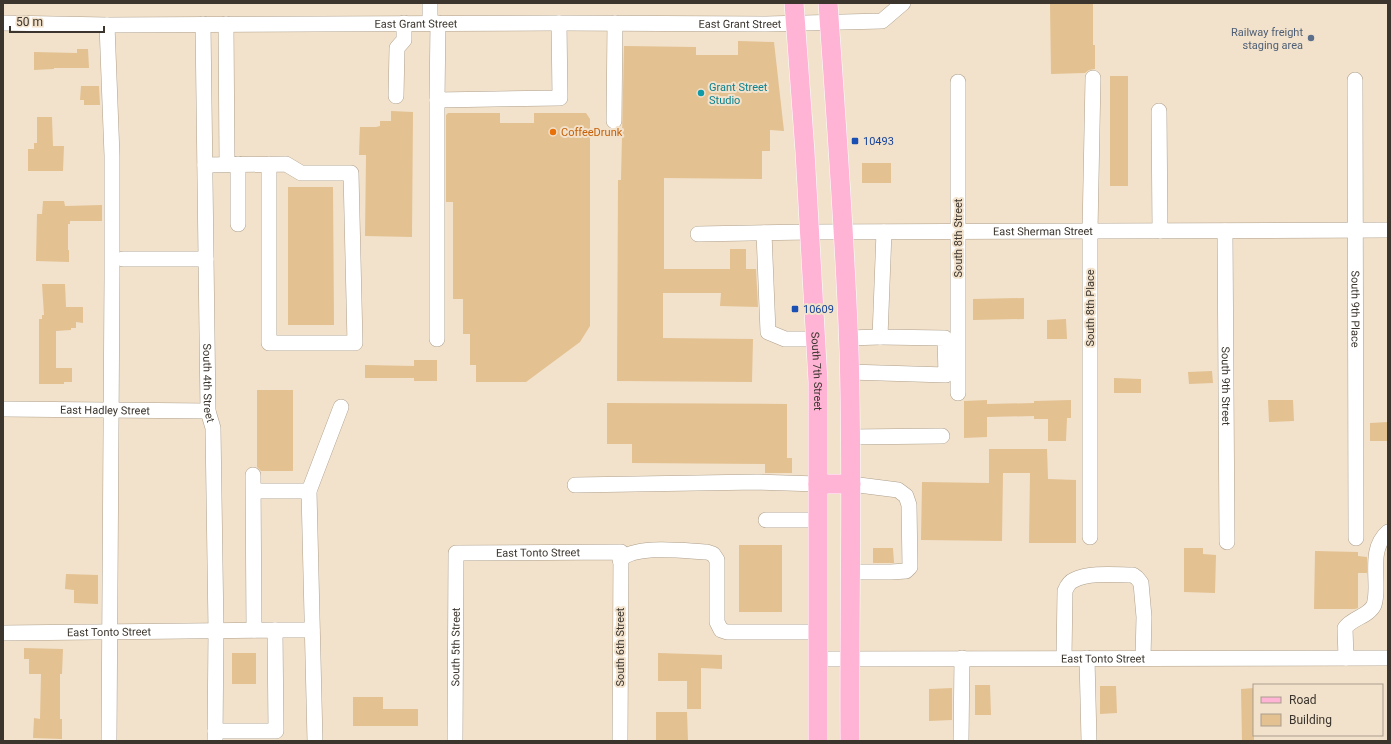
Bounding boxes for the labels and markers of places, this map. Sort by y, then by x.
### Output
place label: Railway freight staging area [1231,26,1303,52]
marker: Railway freight staging area [1306,33,1316,43]
place label: Grant Street Studio [709,81,768,107]
marker: Grant Street Studio [696,88,706,98]
place label: CoffeeDrunk [561,126,623,139]
marker: CoffeeDrunk [548,127,558,137]
place label: 10493 [863,135,894,148]
marker: 10493 [850,136,860,146]
place label: 10609 [803,303,834,316]
marker: 10609 [790,304,800,314]

